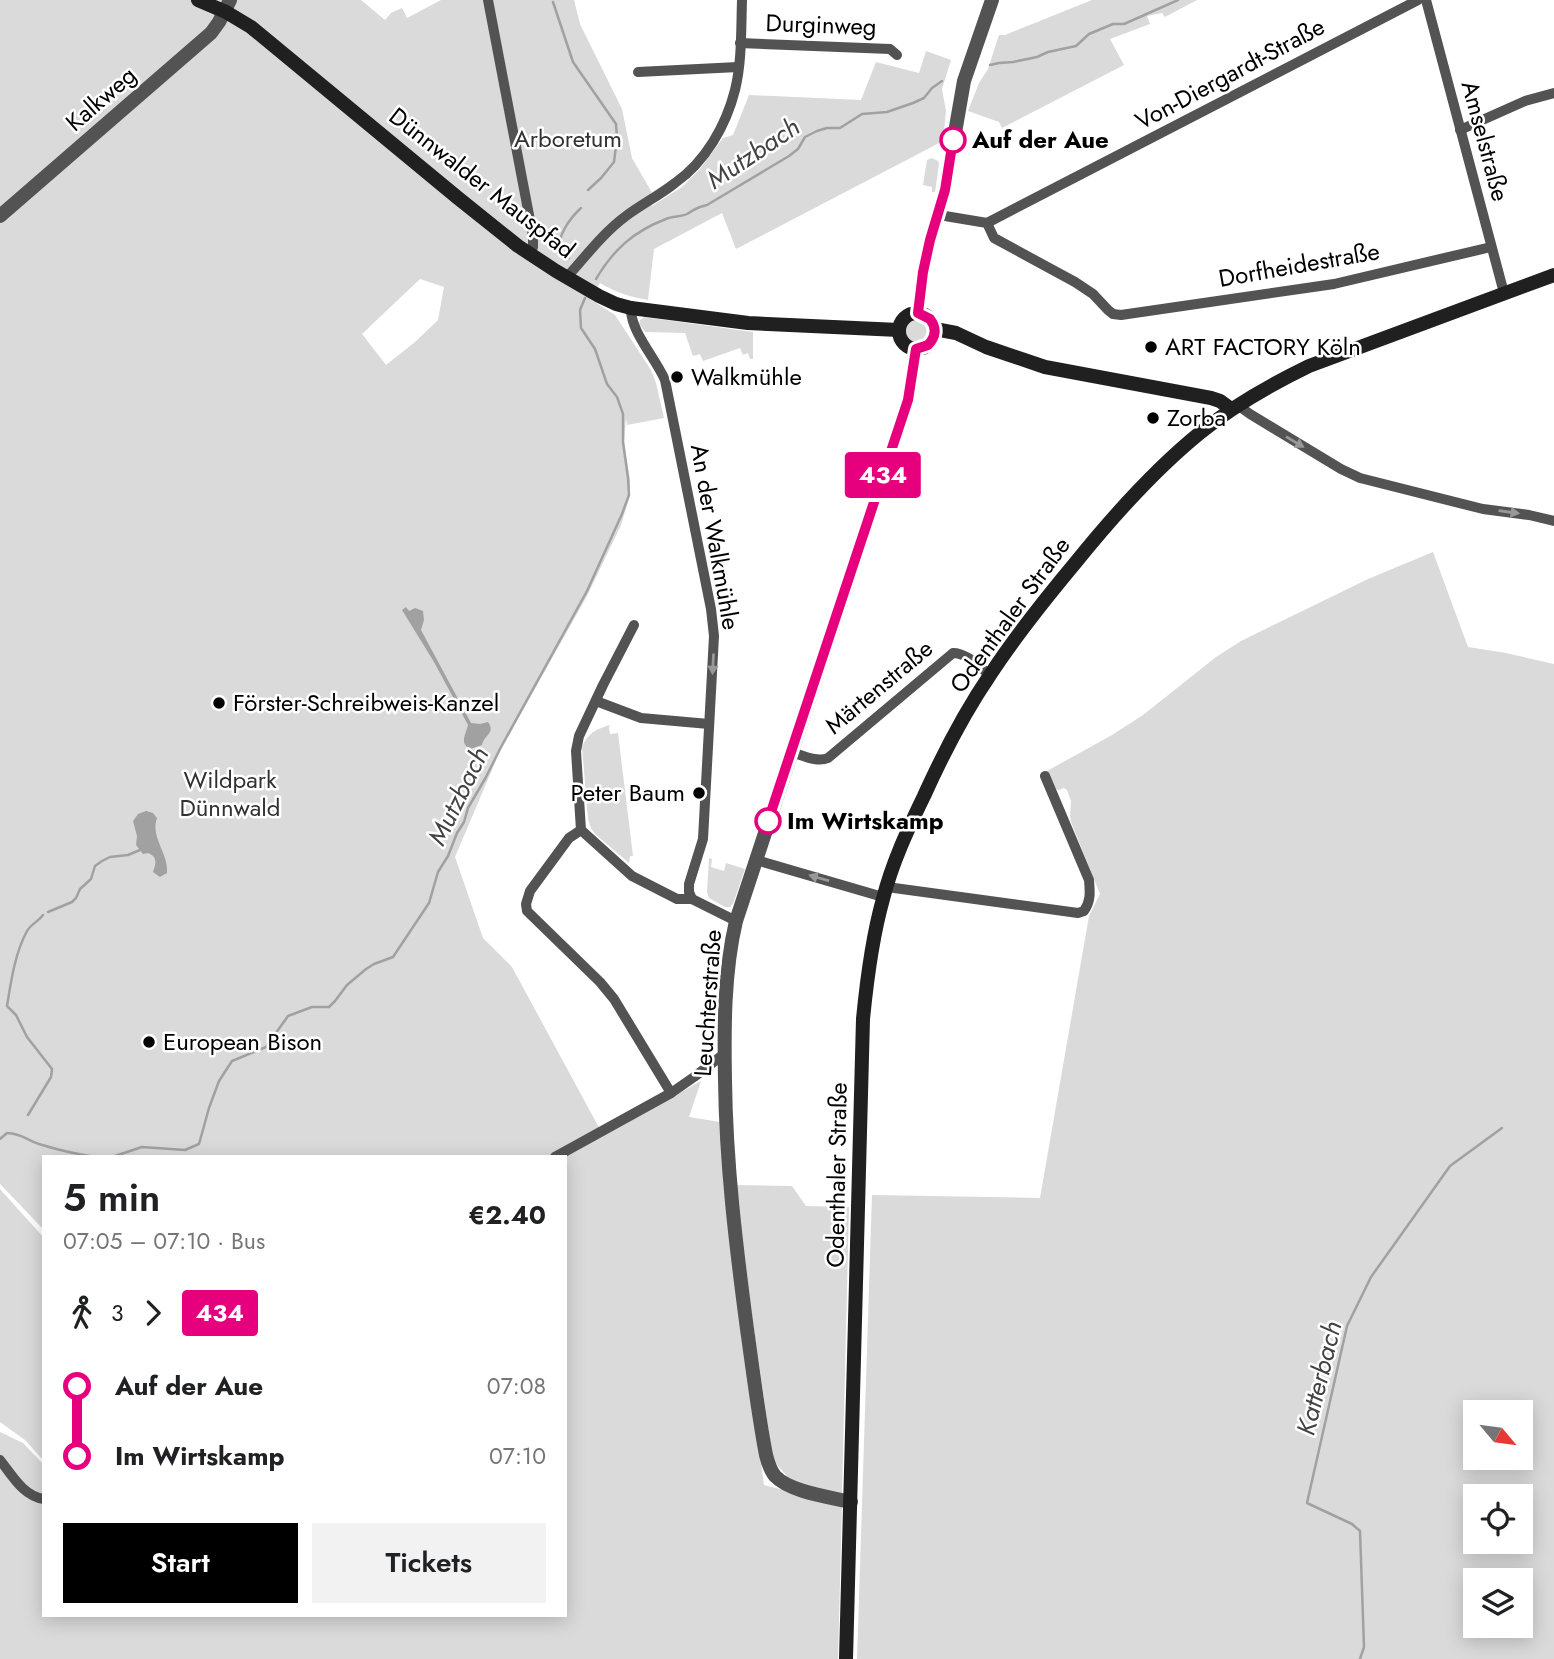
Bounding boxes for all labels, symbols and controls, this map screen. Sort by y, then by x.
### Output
street label: Durginweg [765,5,877,44]
street label: Von-Diergardt-Straße [1129,9,1331,138]
street label: Kalkweg [58,58,144,139]
street label: Amselstraße [1453,77,1518,205]
street label: Dünnwalder Mauspfad [382,99,583,267]
water label: Mutzbach [699,108,807,198]
park label: Arboretum [514,121,622,156]
place label: Auf der Aue [971,122,1109,157]
marker: Auf der Aue [940,127,966,153]
street label: Dorfheidestraße [1216,233,1382,296]
place label: ART FACTORY Köln [1165,329,1361,364]
marker: ART FACTORY Köln [1143,339,1159,355]
place label: Walkmühle [691,359,802,394]
marker: Walkmühle [669,369,685,385]
place label: Zorba [1167,400,1226,435]
marker: Zorba [1145,410,1161,426]
one-way arrow [1286,435,1305,448]
street label: An der Walkmühle [682,441,749,632]
line badge: 434 [843,452,923,498]
text: 434 [859,457,907,492]
one-way arrow [1498,507,1520,518]
street label: Odenthaler Straße [941,529,1078,700]
street label: Märtenstraße [817,631,940,742]
one-way arrow [707,653,718,675]
place label: Förster-Schreibweis-Kanzel [233,685,499,720]
marker: Förster-Schreibweis-Kanzel [211,695,227,711]
water label: Mutzbach [418,740,498,852]
park label: Wildpark Dünnwald [179,762,281,825]
place label: Peter Baum [570,775,685,810]
marker: Peter Baum [691,785,707,801]
place label: Im Wirtskamp [787,803,944,838]
marker: Im Wirtskamp [755,808,781,834]
one-way arrow [809,873,830,883]
street label: Leuchterstraße [685,928,730,1078]
place label: European Bison [163,1024,322,1059]
marker: European Bison [141,1034,157,1050]
street label: Odenthaler Straße [817,1082,856,1268]
text: 5 min [63,1170,160,1225]
text: €2.40 [468,1196,546,1234]
text: 07:05 – 07:10 · Bus [63,1224,265,1258]
icon: walk [63,1294,101,1332]
icon: forward [134,1294,172,1332]
text: 434 [196,1295,244,1330]
text: 3 [111,1296,124,1330]
water label: Katterbach [1286,1317,1352,1439]
text: Auf der Aue [115,1367,263,1405]
text: 07:08 [487,1369,546,1403]
north arrow [1463,1400,1533,1470]
map controls [1463,1400,1533,1638]
text: Im Wirtskamp [115,1437,285,1475]
text: 07:10 [489,1439,546,1473]
button: locate [1463,1484,1533,1554]
button: Start [63,1523,298,1603]
button: Tickets [312,1523,546,1603]
button: layers [1463,1568,1533,1638]

